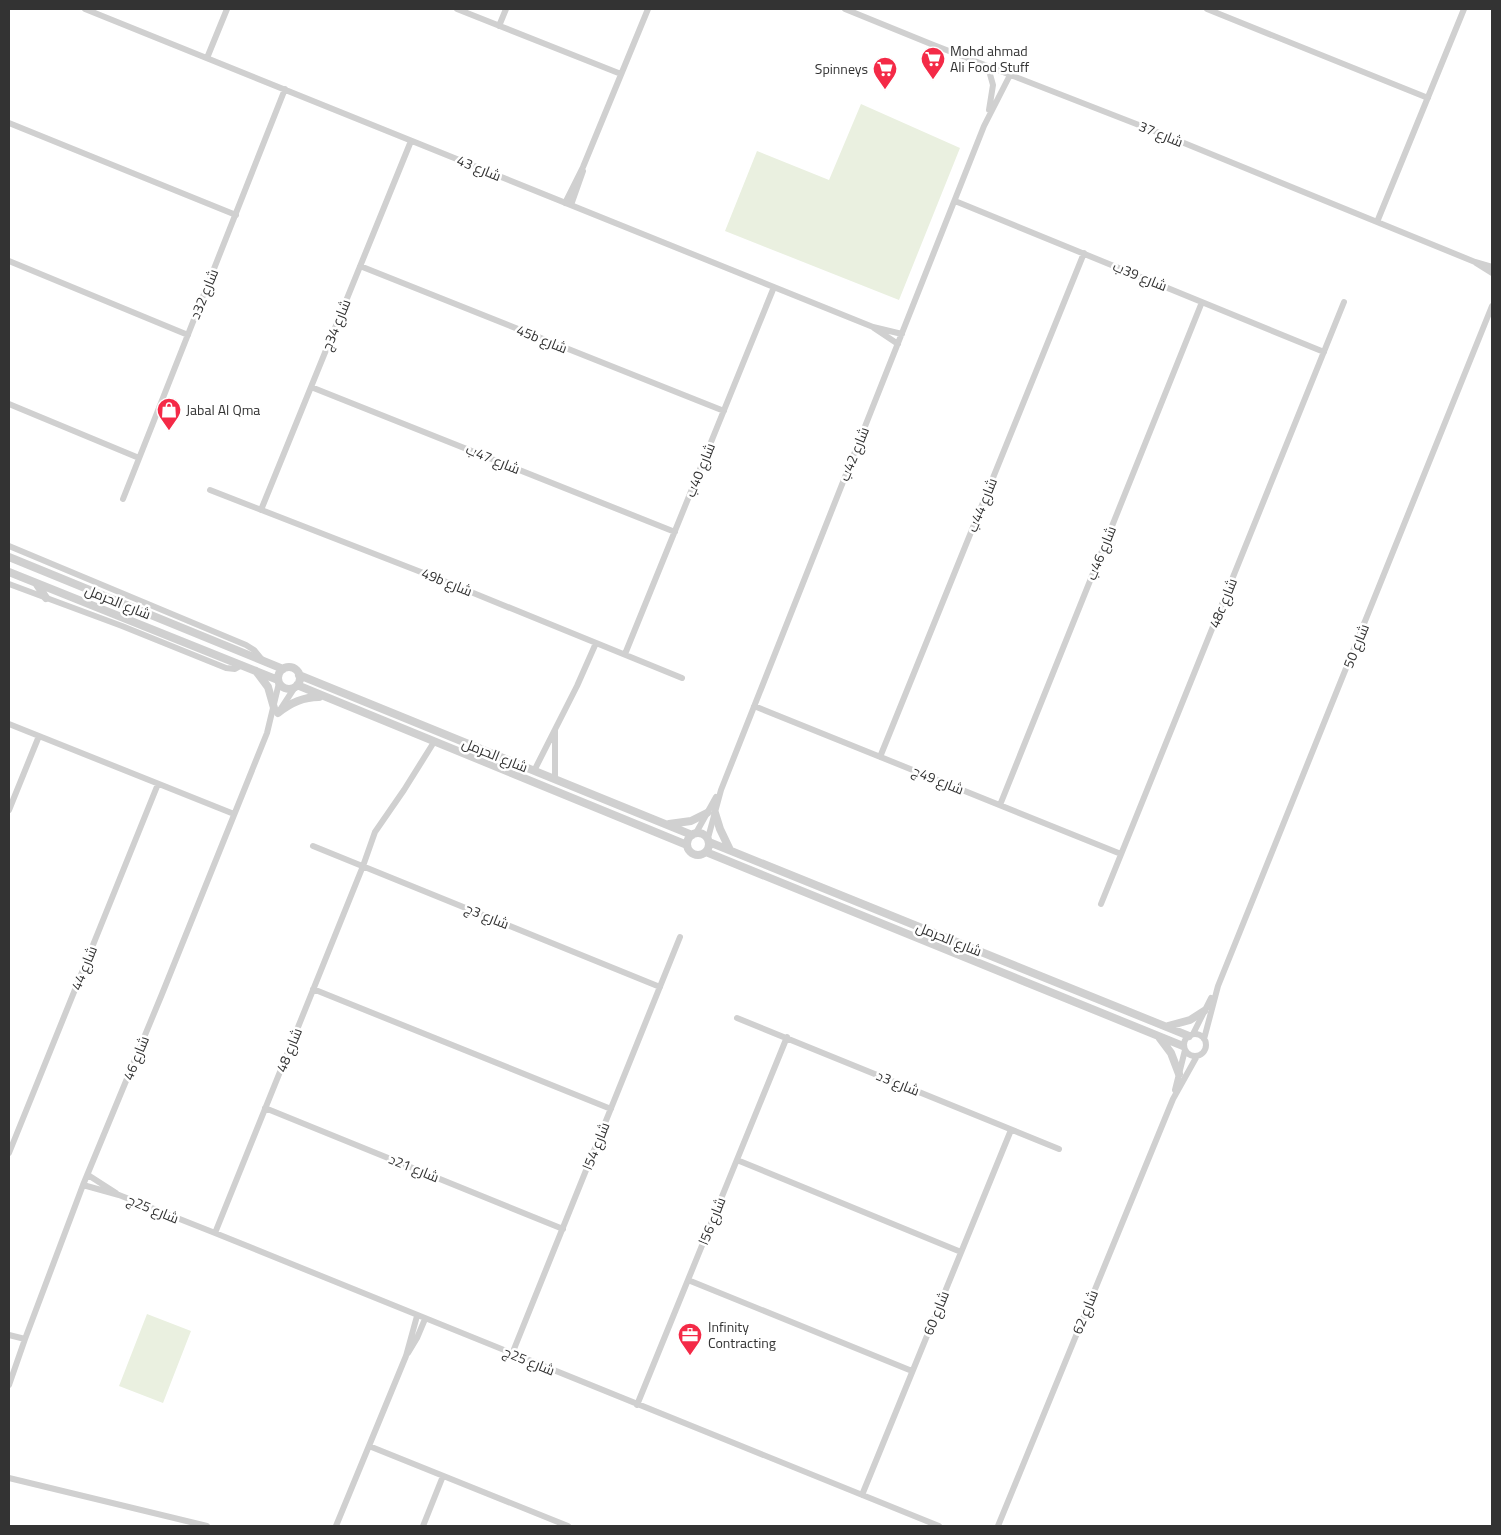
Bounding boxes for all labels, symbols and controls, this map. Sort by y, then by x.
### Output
place label: Mohd ahmad Ali Food Stuff [950,40,1030,77]
supermarket icon: Mohd ahmad Ali Food Stuff [920,46,946,80]
supermarket icon: Spinneys [872,56,898,90]
place label: Spinneys [815,58,868,79]
street label: شارع 37 [1136,115,1186,152]
street label: شارع 43 [454,149,504,186]
street label: شارع 39ب [1110,255,1171,296]
street label: شارع 32د [184,265,223,322]
street label: شارع 34ج [316,296,355,354]
street label: 45b شارع [514,319,571,358]
shop icon: Jabal Al Qma [156,397,182,431]
place label: Jabal Al Qma [186,399,260,420]
street label: شارع 42ب [833,423,874,484]
street label: شارع 47ب [463,438,524,479]
street label: شارع 40ب [679,439,720,500]
street label: شارع 44ب [961,474,1002,535]
street label: شارع 46ب [1080,522,1121,583]
street label: 49b شارع [419,562,476,601]
street label: 48c شارع [1203,575,1242,631]
street label: شارع الحرمل [82,579,154,624]
street label: شارع 50 [1337,621,1374,671]
street label: شارع الحرمل [459,732,531,777]
street label: شارع 49ج [909,760,967,799]
street label: شارع 3ج [462,897,513,934]
street label: شارع الحرمل [913,916,985,961]
street label: شارع 44 [65,943,102,993]
street label: شارع 48 [270,1025,307,1075]
street label: شارع 46 [117,1033,154,1083]
street label: شارع 3د [873,1064,923,1101]
street label: شارع 54ا [576,1119,615,1173]
street label: شارع 21د [386,1148,443,1187]
street label: شارع 25ج [124,1189,182,1228]
street label: شارع 56ا [692,1194,731,1248]
street label: شارع 62 [1066,1287,1103,1337]
street label: شارع 60 [917,1288,954,1338]
place label: Infinity Contracting [708,1316,776,1353]
office icon: Infinity Contracting [677,1322,703,1356]
street label: شارع 25ج [500,1341,558,1380]

